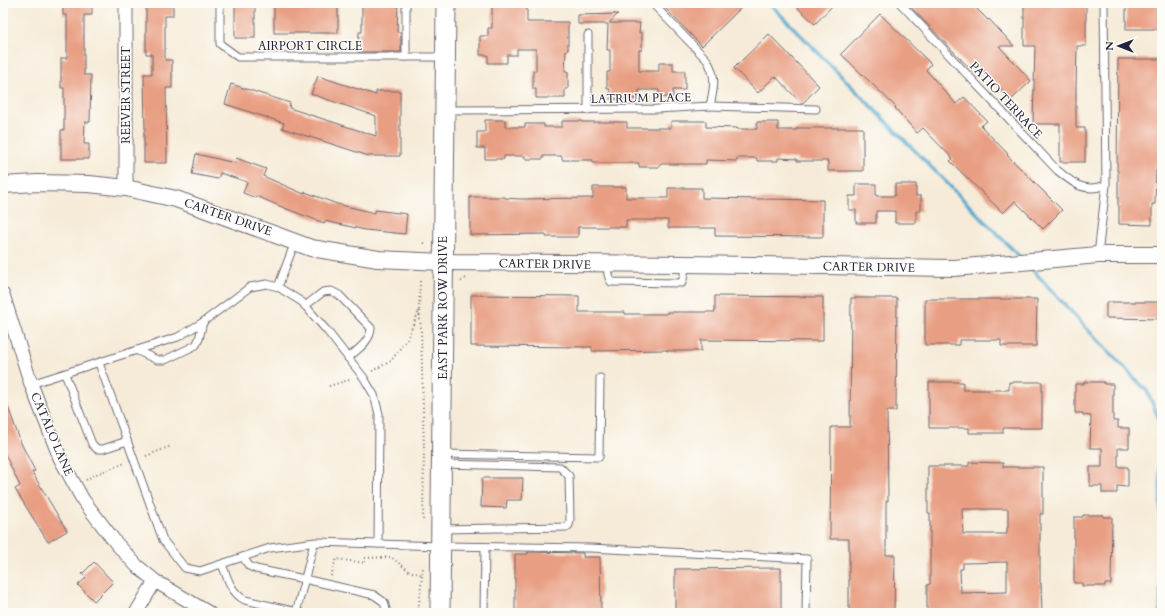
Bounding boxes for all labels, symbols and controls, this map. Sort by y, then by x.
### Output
north arrow [1099,26,1139,66]
street label: AIRPORT CIRCLE [258,38,362,54]
text: N [1102,41,1117,51]
street label: REEVER STREET [118,46,134,144]
street label: PATIO TERRACE [966,58,1046,142]
street label: LATRIUM PLACE [590,89,692,107]
street label: CARTER DRIVE [182,194,274,240]
street label: EAST PARK ROW DRIVE [435,236,451,380]
street label: CARTER DRIVE [499,255,591,273]
street label: CARTER DRIVE [823,258,915,276]
street label: CATALO LANE [27,390,77,478]

